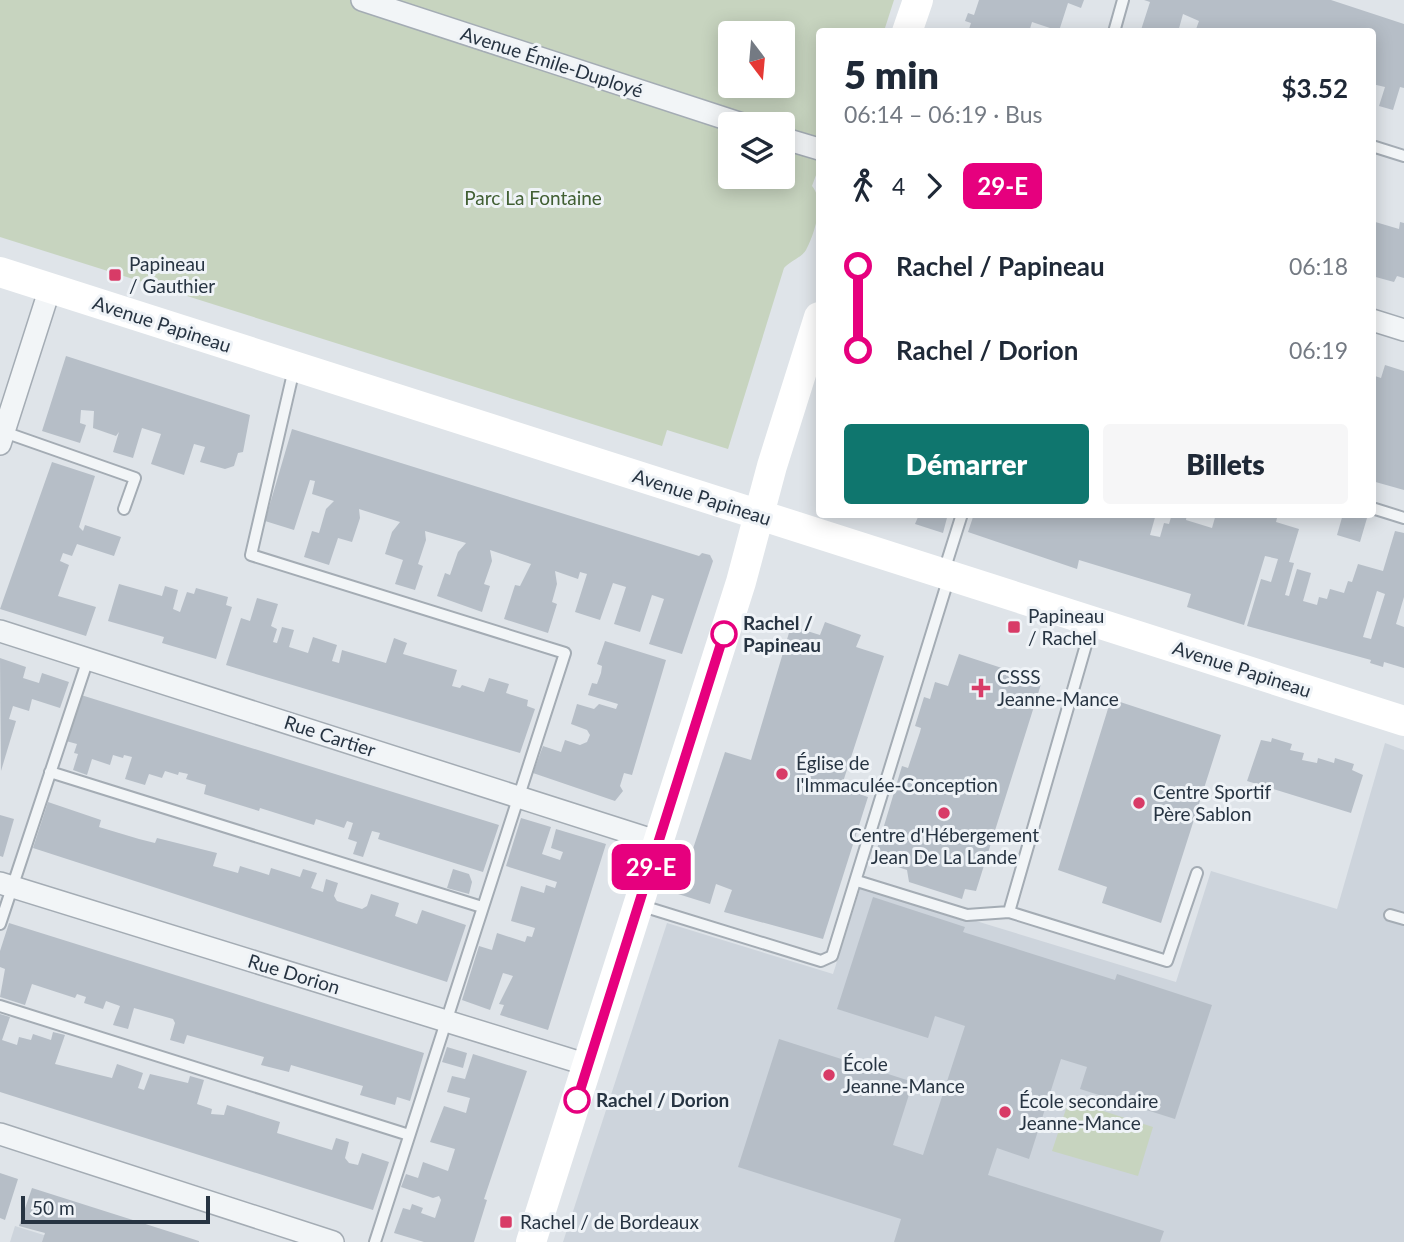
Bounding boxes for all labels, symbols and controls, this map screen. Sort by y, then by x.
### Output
street label: Avenue Émile-Duployé [458,21,646,102]
north arrow [718,21,794,98]
map controls [718,21,795,189]
text: 5 min [844,51,939,97]
text: $3.52 [1282,72,1348,104]
text: 06:14 – 06:19 · Bus [844,100,1043,128]
button: layers [718,112,795,189]
icon: walk [844,167,882,205]
icon: forward [915,167,953,205]
text: 29-E [977,171,1028,200]
text: 4 [892,172,905,200]
park label: Parc La Fontaine [464,186,602,209]
text: Rachel / Papineau [896,250,1105,282]
place label: Papineau / Gauthier [129,252,215,297]
text: 06:18 [1289,252,1348,280]
marker: Papineau / Gauthier [107,267,123,283]
street label: Avenue Papineau [90,290,234,357]
text: Rachel / Dorion [896,334,1078,366]
text: 06:19 [1289,336,1348,364]
button: Démarrer [844,424,1089,504]
button: Billets [1103,424,1348,504]
street label: Avenue Papineau [630,463,774,530]
place label: Papineau / Rachel [1028,604,1104,649]
place label: Rachel / Papineau [743,611,821,656]
marker: Papineau / Rachel [1006,619,1022,635]
marker: Rachel / Papineau [711,621,737,647]
street label: Avenue Papineau [1170,635,1314,702]
place label: CSSS Jeanne-Mance [997,665,1119,710]
marker: CSSS Jeanne-Mance [971,678,991,698]
street label: Rue Cartier [282,710,379,761]
place label: Église de l'Immaculée-Conception [796,751,998,796]
marker: Église de l'Immaculée-Conception [774,766,790,782]
place label: Centre Sportif Père Sablon [1153,780,1271,825]
marker: Centre Sportif Père Sablon [1131,795,1147,811]
marker: Centre d'Hébergement Jean De La Lande [936,805,952,821]
place label: Centre d'Hébergement Jean De La Lande [849,823,1039,868]
line badge: 29-E [602,844,700,890]
text: 29-E [626,852,676,881]
street label: Rue Dorion [245,949,343,998]
place label: École Jeanne-Mance [843,1052,965,1097]
marker: École Jeanne-Mance [821,1067,837,1083]
marker: Rachel / Dorion [564,1087,590,1113]
place label: Rachel / Dorion [596,1088,729,1111]
place label: École secondaire Jeanne-Mance [1019,1089,1158,1134]
marker: École secondaire Jeanne-Mance [997,1104,1013,1120]
scale bar [21,1193,210,1225]
text: 50 m [32,1196,75,1219]
place label: Rachel / de Bordeaux [520,1210,699,1233]
marker: Rachel / de Bordeaux [498,1214,514,1230]

